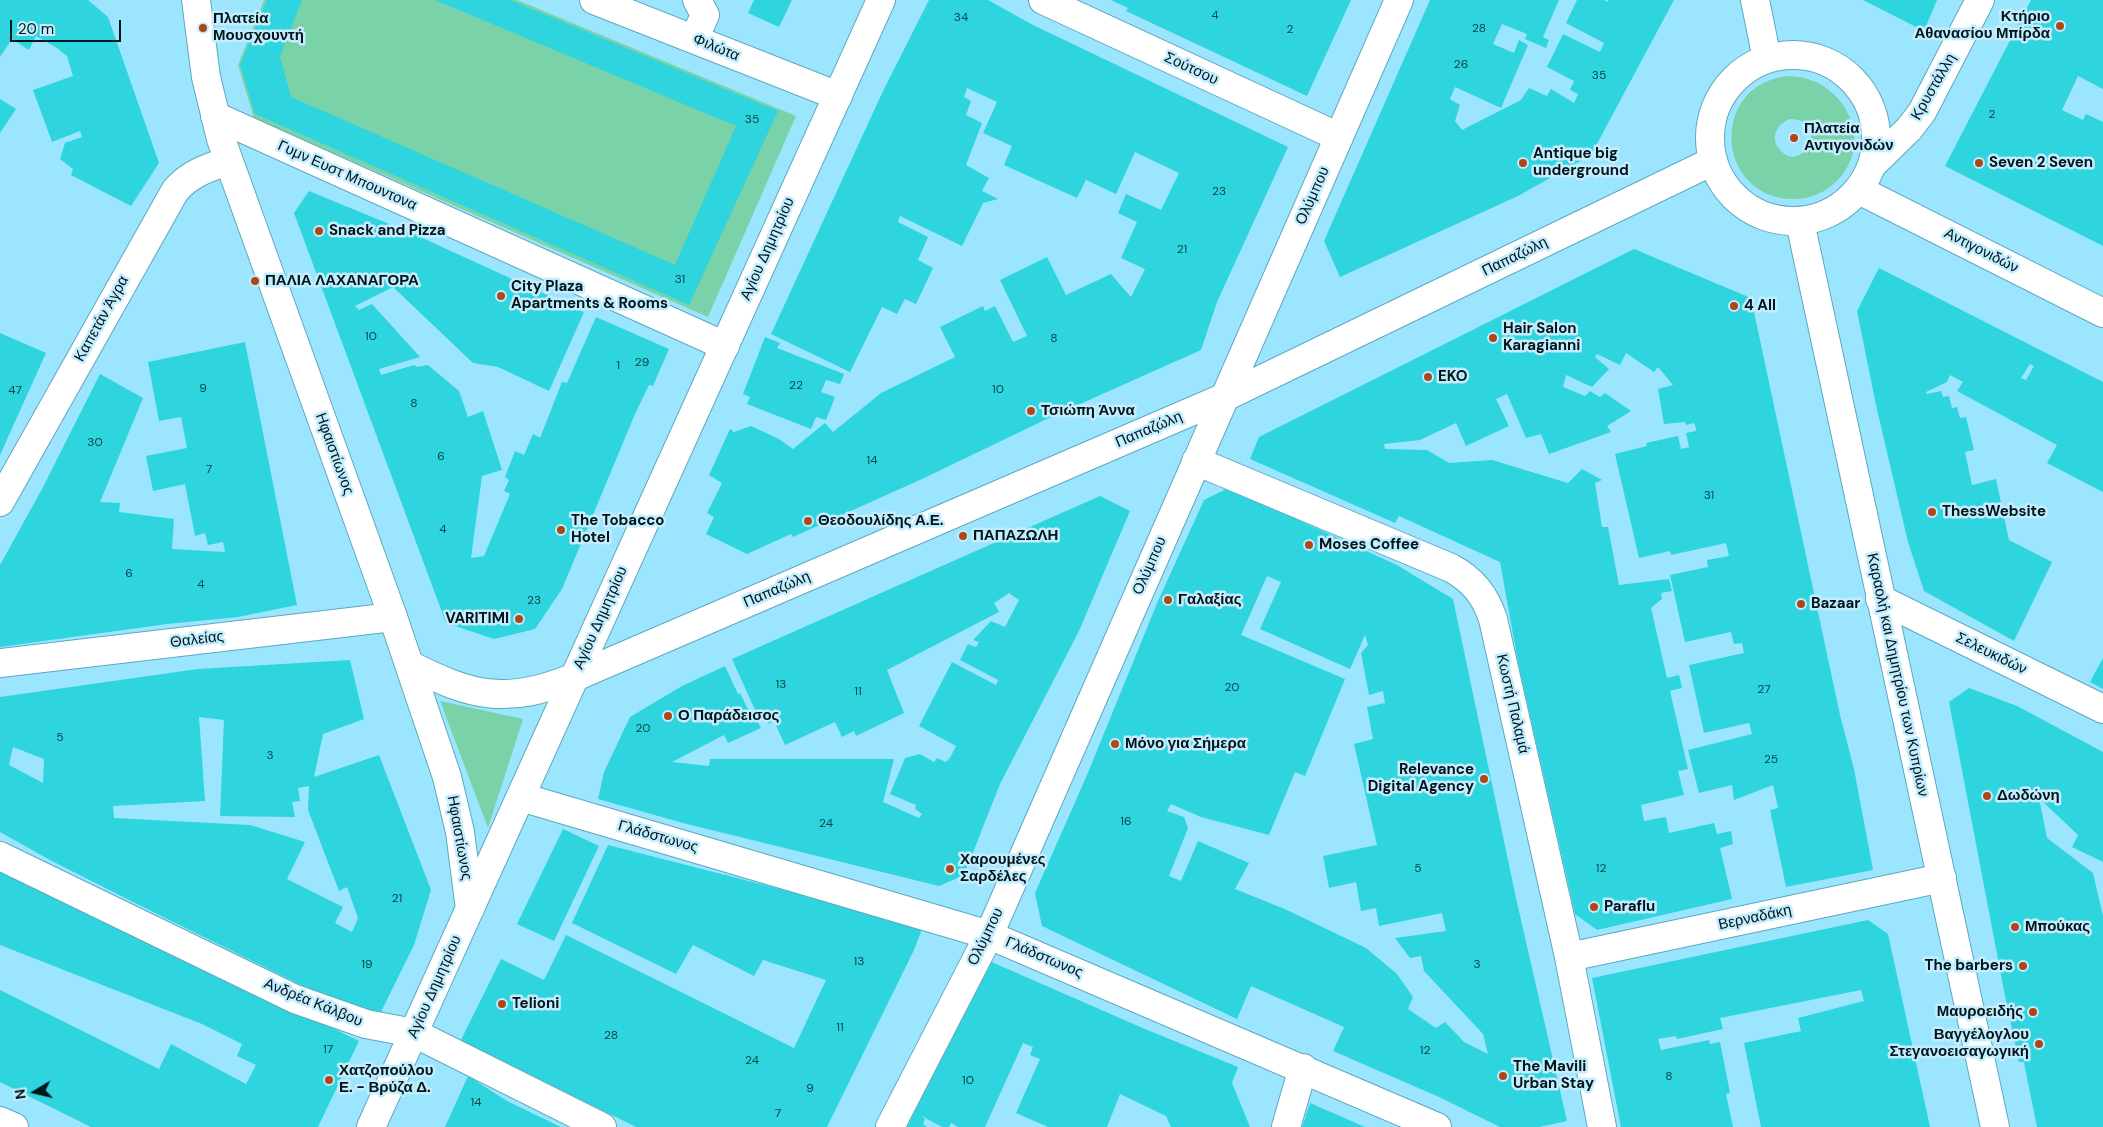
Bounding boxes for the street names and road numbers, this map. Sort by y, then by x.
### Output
street label: Φιλώτα [690,31,742,65]
street label: Σούτσου [1161,49,1221,89]
street label: Κρυστάλλη [1908,51,1960,123]
street label: Γυμν Ευστ Μπουντονα [275,137,419,215]
street label: Ολύμπου [1292,164,1334,228]
street label: Αγίου Δημητρίου [737,195,799,303]
street label: Αντιγονιδών [1941,225,2021,277]
street label: Παπαζώλη [1479,233,1551,281]
street label: Καπετάν Άγρα [71,273,133,365]
street label: Παπαζώλη [1113,408,1185,452]
street label: Ηφαιστίωνος [311,411,357,497]
street label: Ολύμπου [1129,534,1171,598]
street label: Καραολή και Δημητρίου των Κυπρίων [1862,552,1932,798]
street label: Αγίου Δημητρίου [570,564,632,672]
street label: Παπαζώλη [741,568,813,612]
street label: Θαλείας [169,628,225,652]
street label: Σελευκιδών [1953,629,2029,679]
street label: Κωστή Παλαμά [1492,652,1532,756]
street label: Ηφαιστίωνος [443,794,475,882]
street label: Γλάδστωνος [616,817,700,857]
street label: Βερναδάκη [1717,901,1793,935]
street label: Ολύμπου [964,905,1008,969]
street label: Αγίου Δημητρίου [404,933,466,1041]
street label: Γλάδστωνος [1003,934,1085,982]
street label: Ανδρέα Κάλβου [261,975,365,1031]

